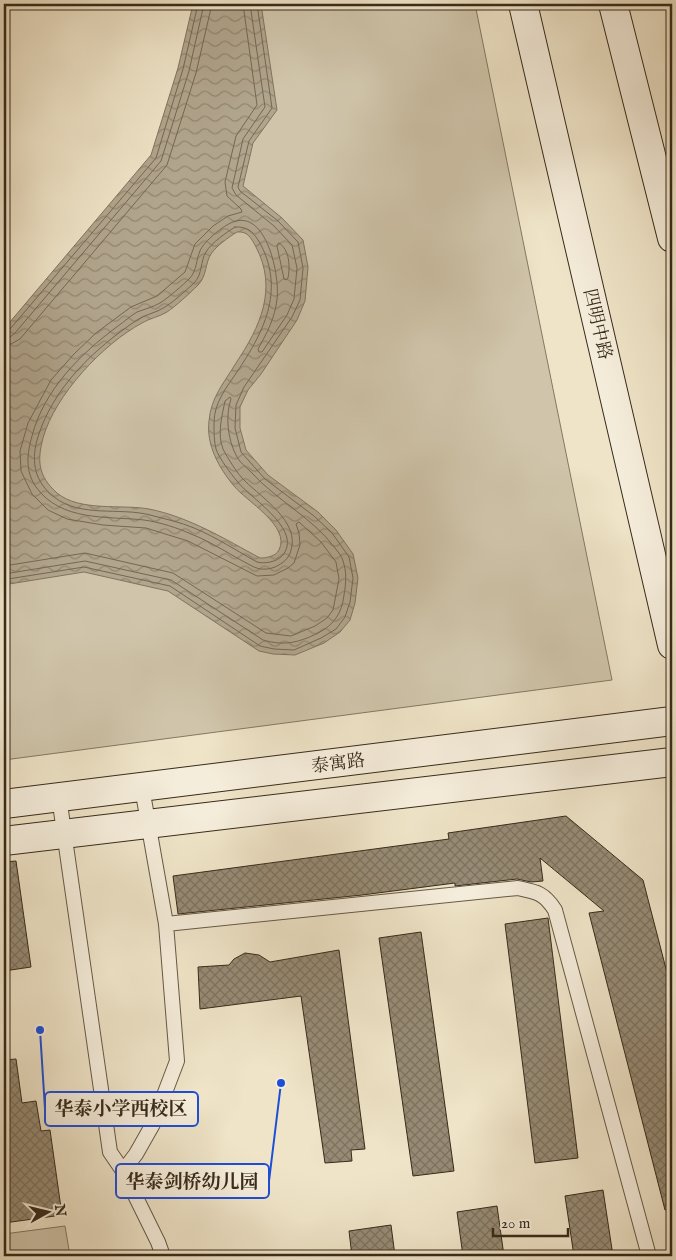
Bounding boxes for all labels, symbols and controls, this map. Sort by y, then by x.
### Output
street label: 四明中路 [577,287,616,362]
street label: 泰寓路 [310,750,366,779]
callout: 华泰小学西校区 [45,1092,198,1126]
text: 华泰小学西校区 [54,1098,188,1122]
callout: 华泰剑桥幼儿园 [116,1164,269,1198]
text: 华泰剑桥幼儿园 [125,1171,259,1195]
north arrow [22,1188,72,1238]
text: N [50,1202,70,1218]
scale bar [493,1205,568,1237]
text: 20 m [501,1214,531,1233]

